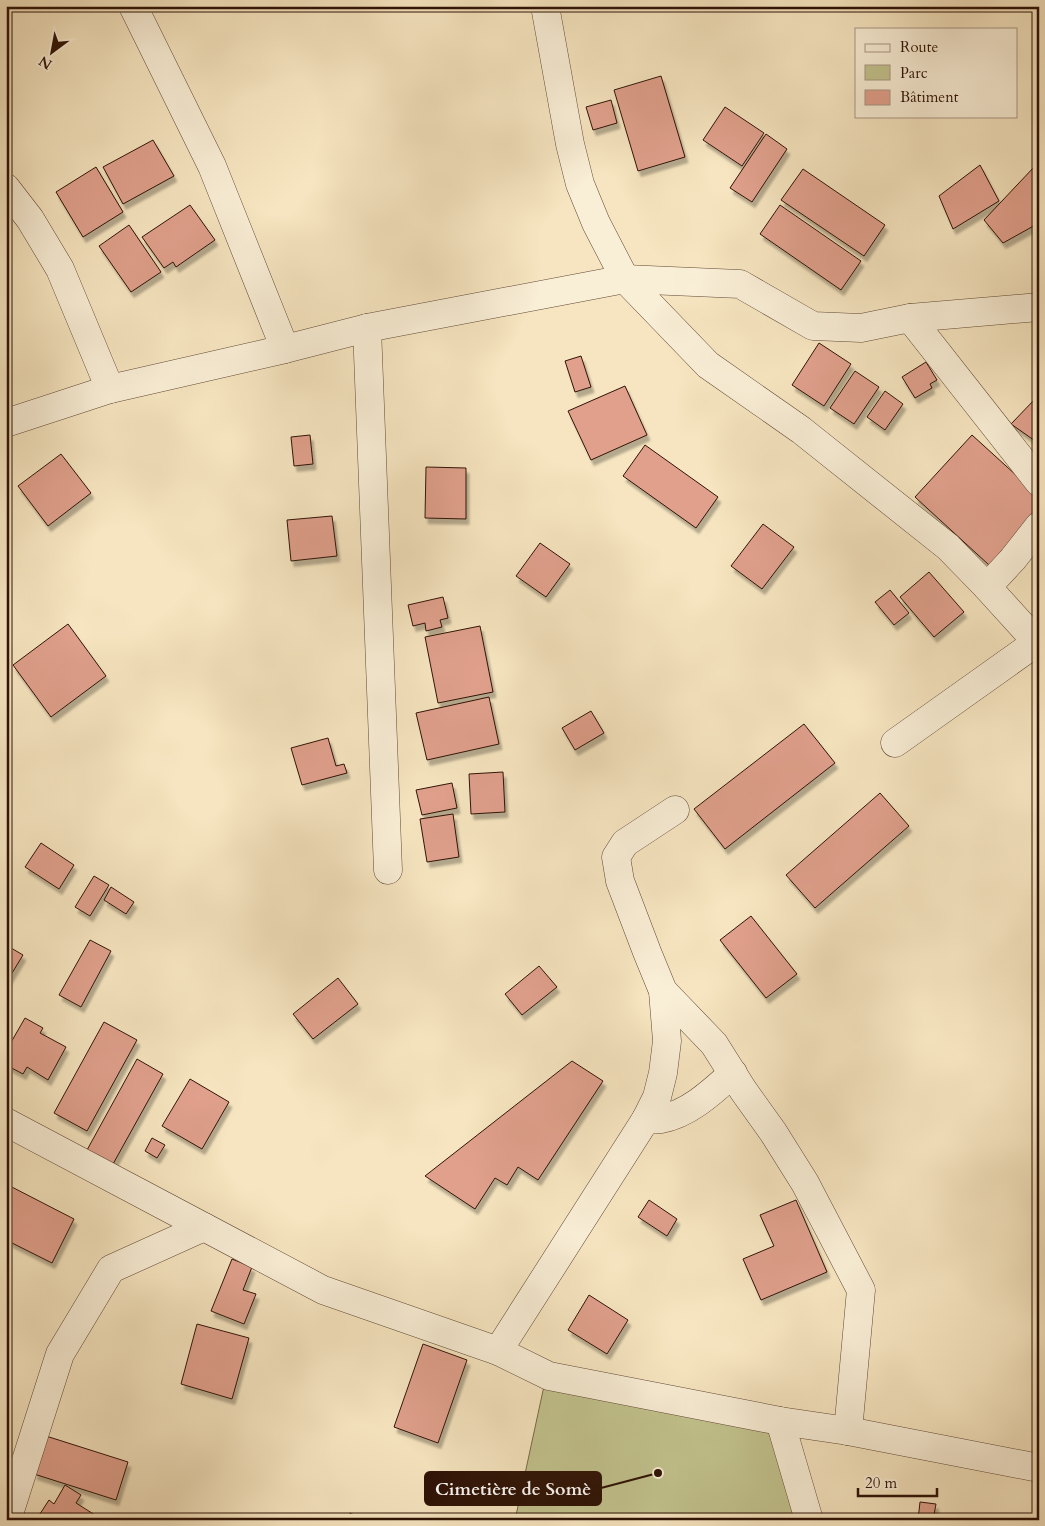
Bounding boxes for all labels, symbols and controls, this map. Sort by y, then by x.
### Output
north arrow [28,28,78,78]
legend [855,28,1018,118]
text: Route [900,37,938,57]
text: N [35,51,56,74]
text: Parc [900,63,928,83]
text: Bâtiment [900,87,959,107]
scale bar [858,1466,936,1498]
callout: Cimetière de Somè [425,1472,601,1505]
text: 20 m [865,1473,897,1493]
text: Cimetière de Somè [435,1477,591,1502]

